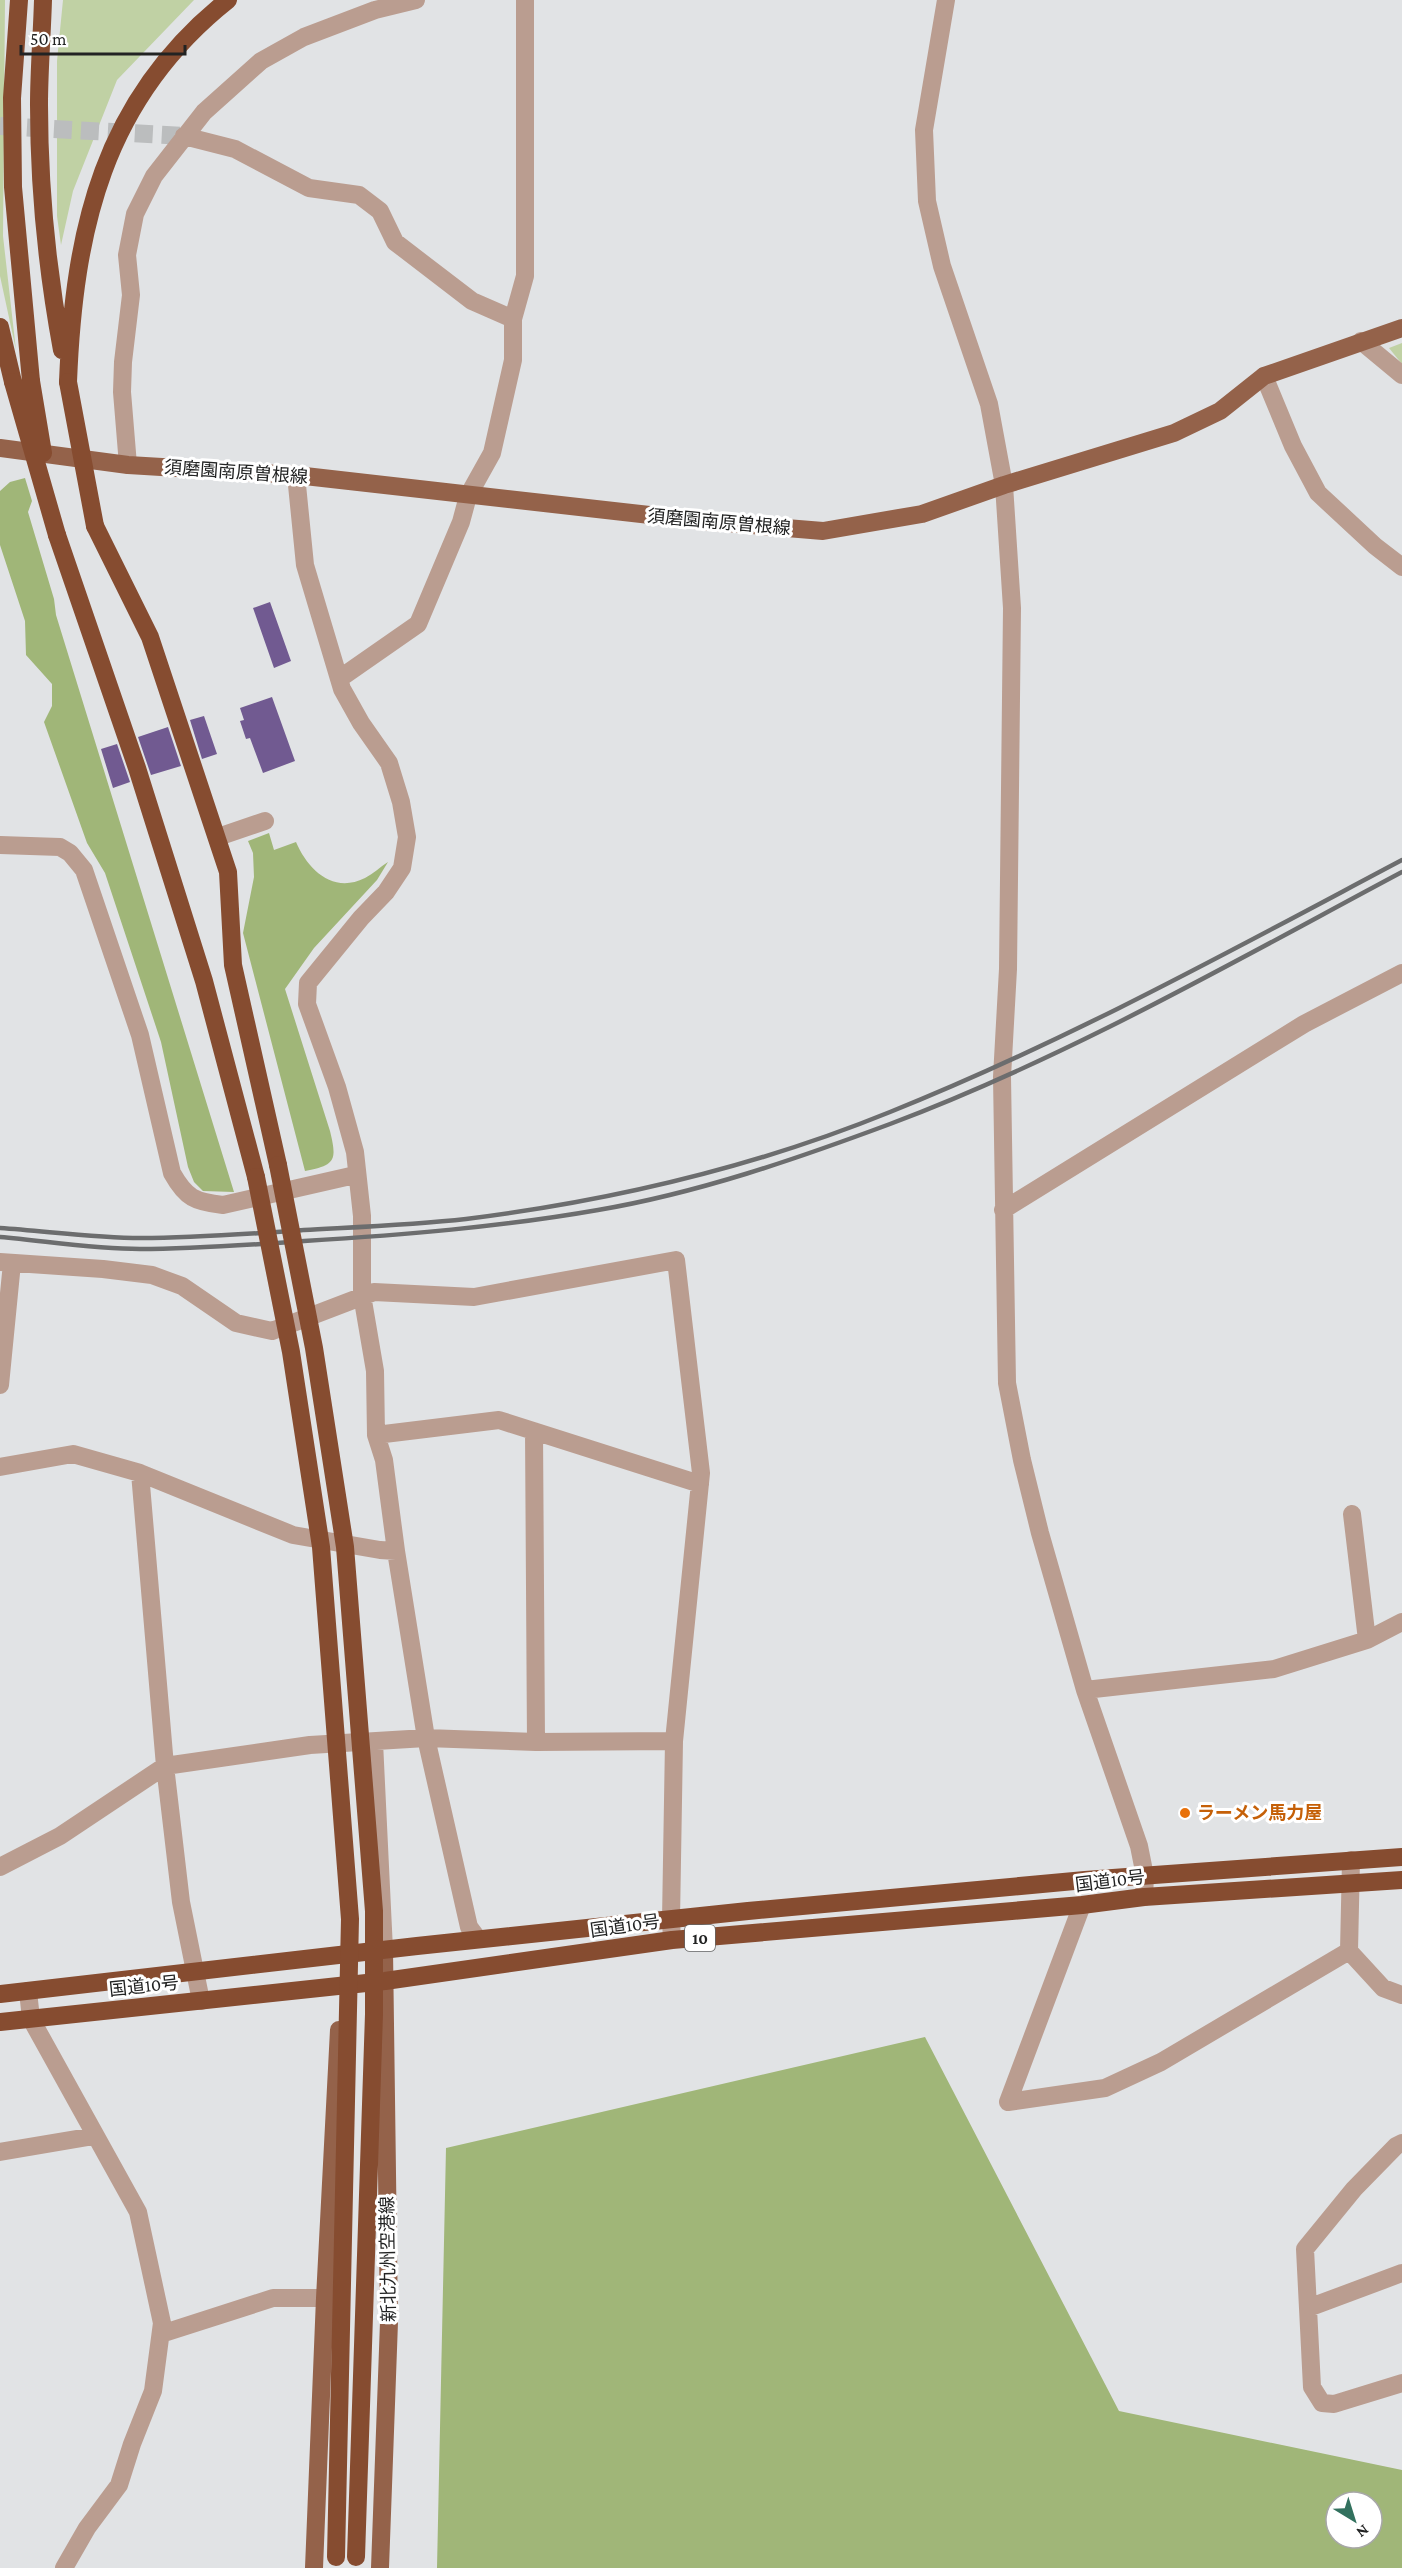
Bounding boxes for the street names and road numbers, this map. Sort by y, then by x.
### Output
street label: 須磨園南原曽根線 [163,457,309,487]
street label: 須磨園南原曽根線 [646,506,792,538]
street label: 国道10号 [1074,1867,1146,1895]
street label: 国道10号 [589,1911,661,1941]
road number: 10 [685,1925,715,1951]
street label: 国道10号 [108,1972,180,2000]
street label: 新北九州空港線 [377,2196,399,2322]

